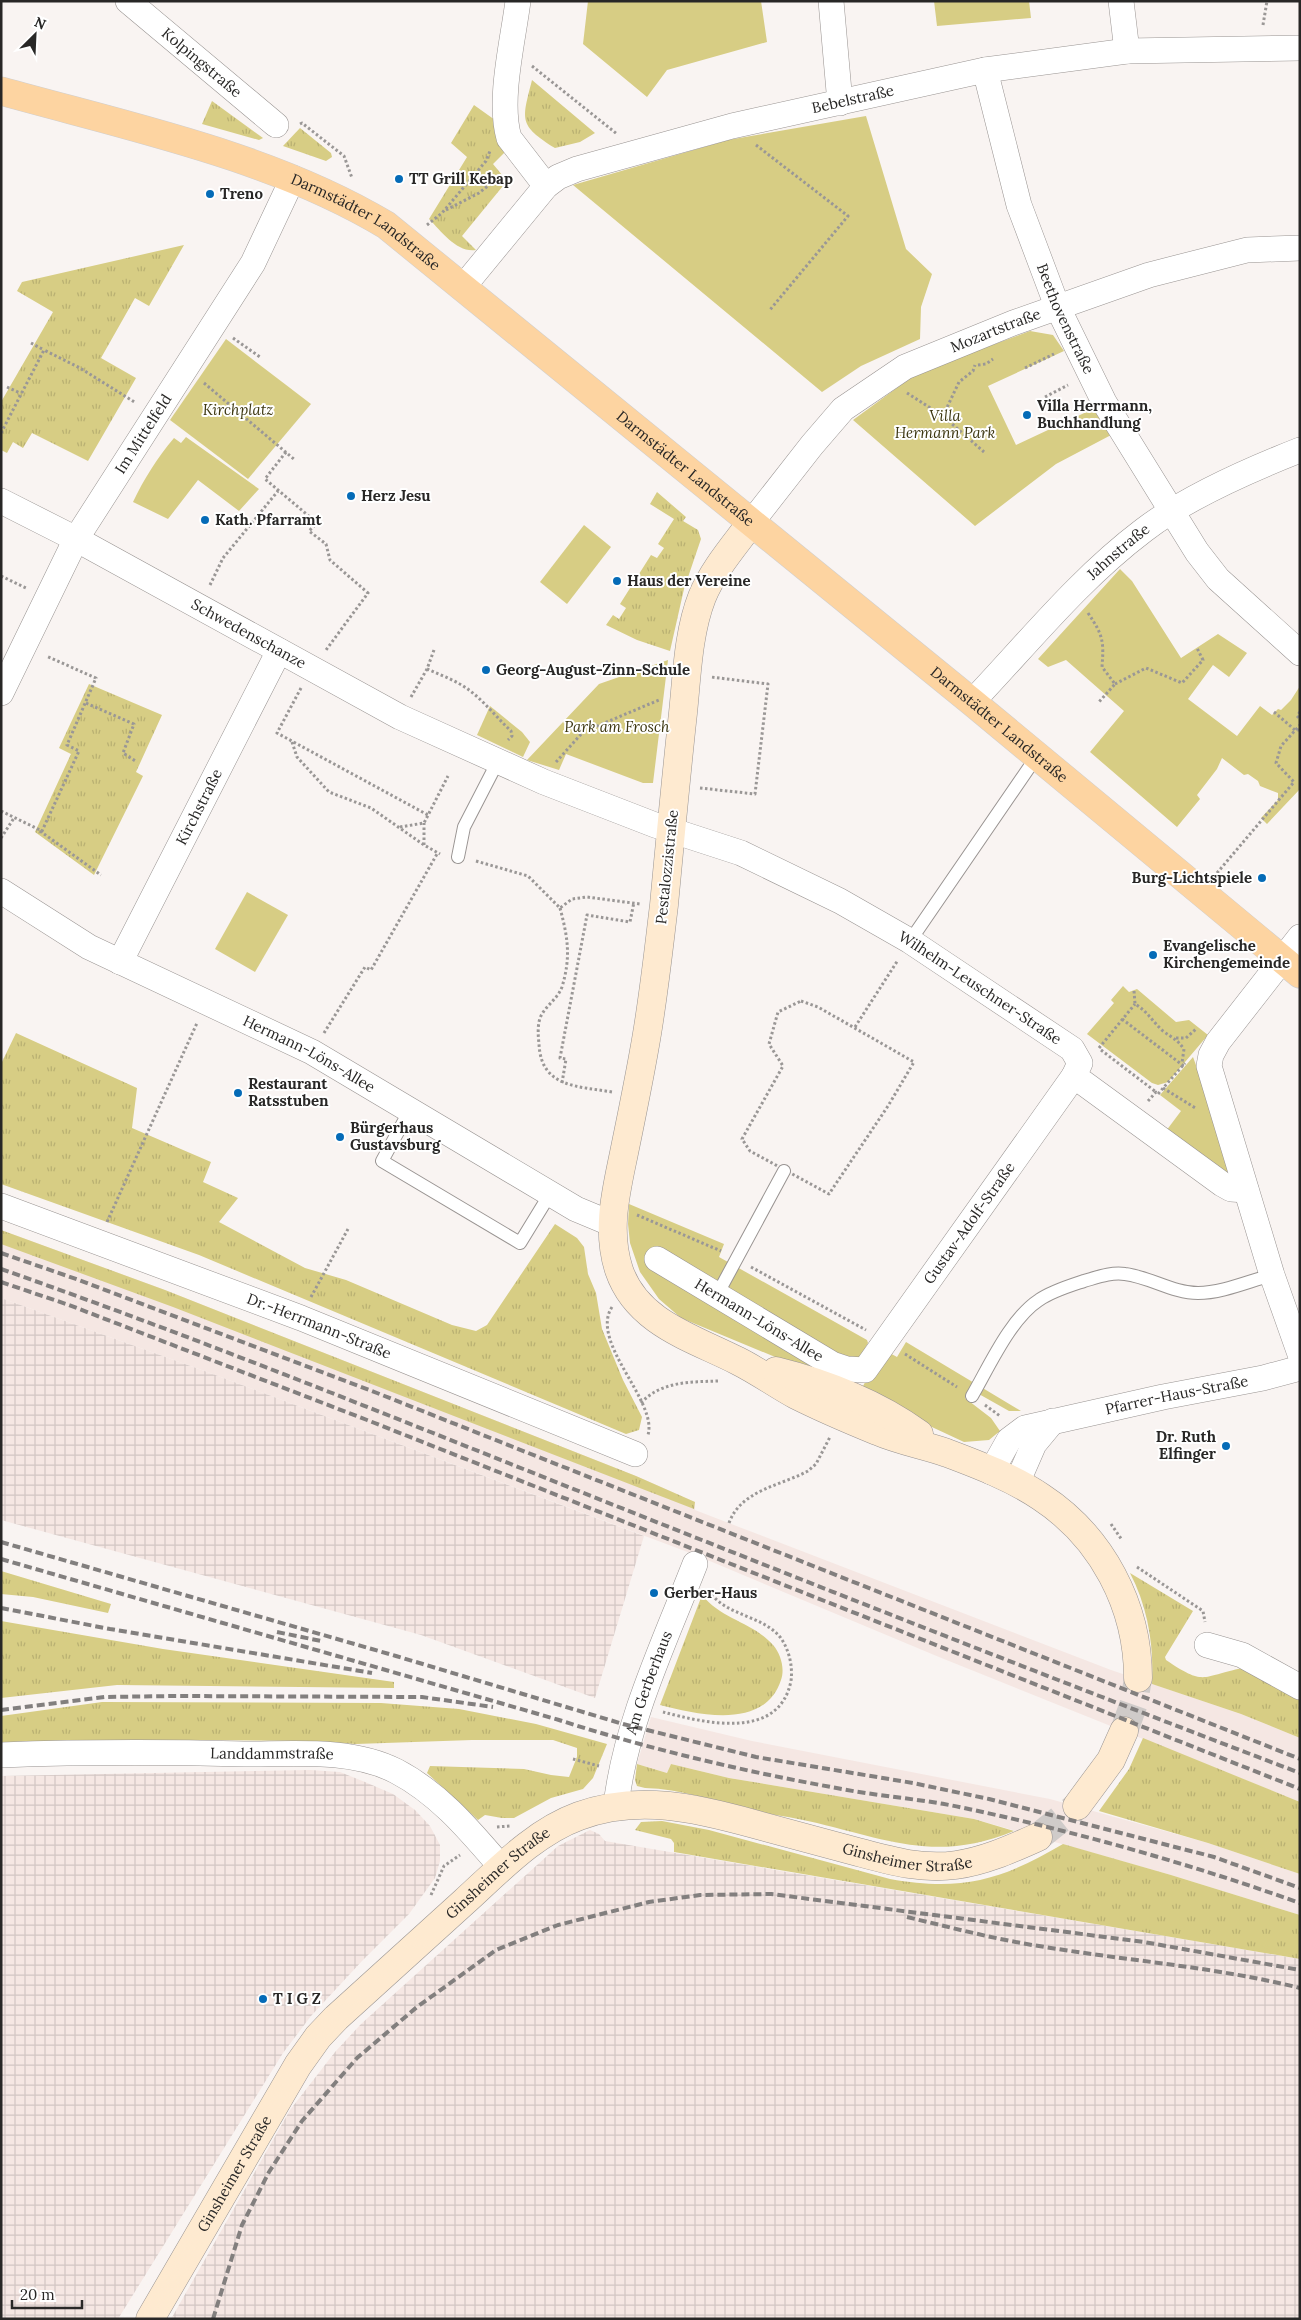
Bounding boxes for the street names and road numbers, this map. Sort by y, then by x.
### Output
street label: Kolpingstraße [158,23,246,101]
street label: Bebelstraße [810,80,896,117]
street label: Darmstädter Landstraße [288,169,445,274]
street label: Beethovenstraße [1033,261,1099,377]
street label: Mozartstraße [947,304,1043,357]
street label: Im Mittelfeld [110,390,175,477]
street label: Darmstädter Landstraße [613,406,759,530]
street label: Jahnstraße [1082,519,1153,584]
street label: Schwedenschanze [188,594,310,673]
street label: Darmstädter Landstraße [927,662,1072,787]
street label: Kirchstraße [171,766,226,848]
street label: Pestalozzistraße [651,809,682,925]
street label: Wilhelm-Leuschner-Straße [895,926,1065,1048]
street label: Hermann-Löns-Allee [240,1011,379,1096]
street label: Gustav-Adolf-Straße [919,1158,1019,1288]
street label: Hermann-Löns-Allee [691,1274,827,1366]
street label: Dr.-Herrmann-Straße [244,1289,394,1363]
street label: Pfarrer-Haus-Straße [1103,1371,1250,1419]
street label: Am Gerberhaus [621,1628,676,1737]
street label: Landdammstraße [210,1743,335,1764]
street label: Ginsheimer Straße [442,1822,553,1923]
street label: Ginsheimer Straße [840,1838,974,1875]
street label: Ginsheimer Straße [193,2112,276,2235]

